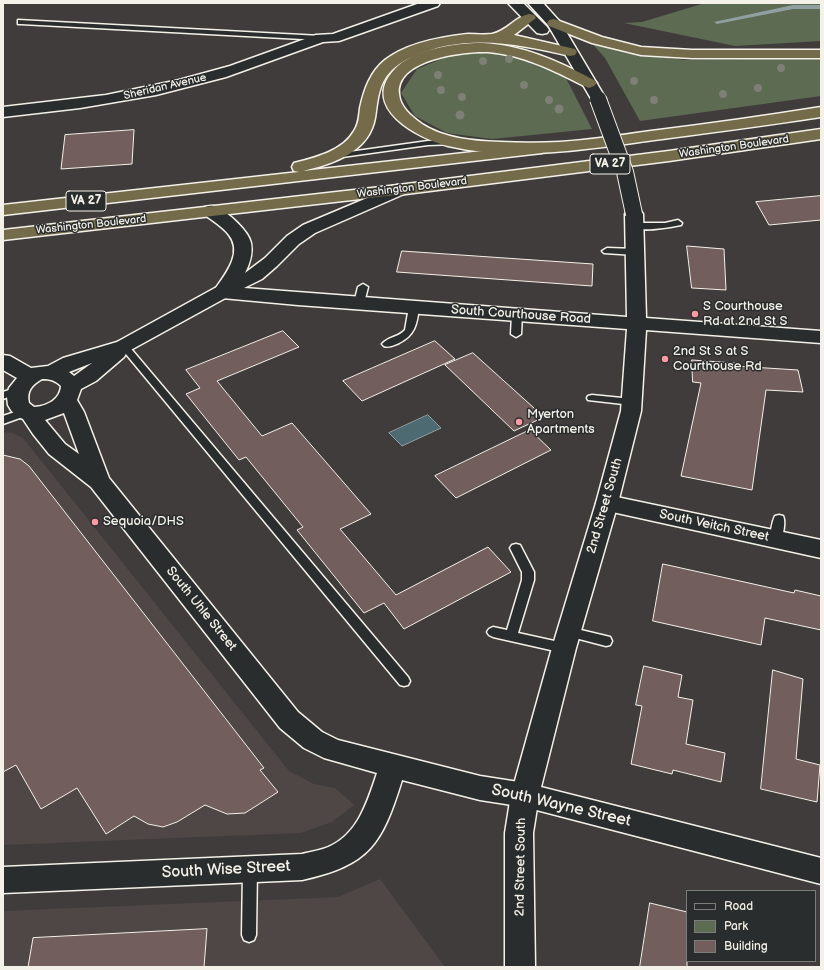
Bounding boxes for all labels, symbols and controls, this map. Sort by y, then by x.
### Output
street label: Sheridan Avenue [122,71,208,103]
street label: Washington Boulevard [678,133,790,161]
road number: VA 27 [590,154,630,174]
street label: Washington Boulevard [356,175,468,201]
road number: VA 27 [66,191,106,211]
street label: Washington Boulevard [35,213,147,237]
place label: S Courthouse Rd at 2nd St S [703,299,787,330]
street label: South Courthouse Road [450,302,592,328]
marker: S Courthouse Rd at 2nd St S [690,309,700,319]
place label: 2nd St S at S Courthouse Rd [673,344,762,375]
marker: 2nd St S at S Courthouse Rd [660,354,670,364]
place label: Myerton Apartments [527,407,595,438]
marker: Myerton Apartments [514,417,524,427]
street label: 2nd Street South [584,456,626,556]
street label: South Veitch Street [658,507,770,545]
place label: Sequoia/DHS [103,514,184,530]
marker: Sequoia/DHS [90,517,100,527]
street label: South Uhle Street [162,564,240,654]
street label: South Wayne Street [489,781,633,831]
street label: 2nd Street South [512,818,530,916]
street label: South Wise Street [161,857,291,883]
legend [686,890,816,962]
text: Road [724,899,753,914]
text: Park [724,919,748,934]
text: Building [724,939,768,954]

